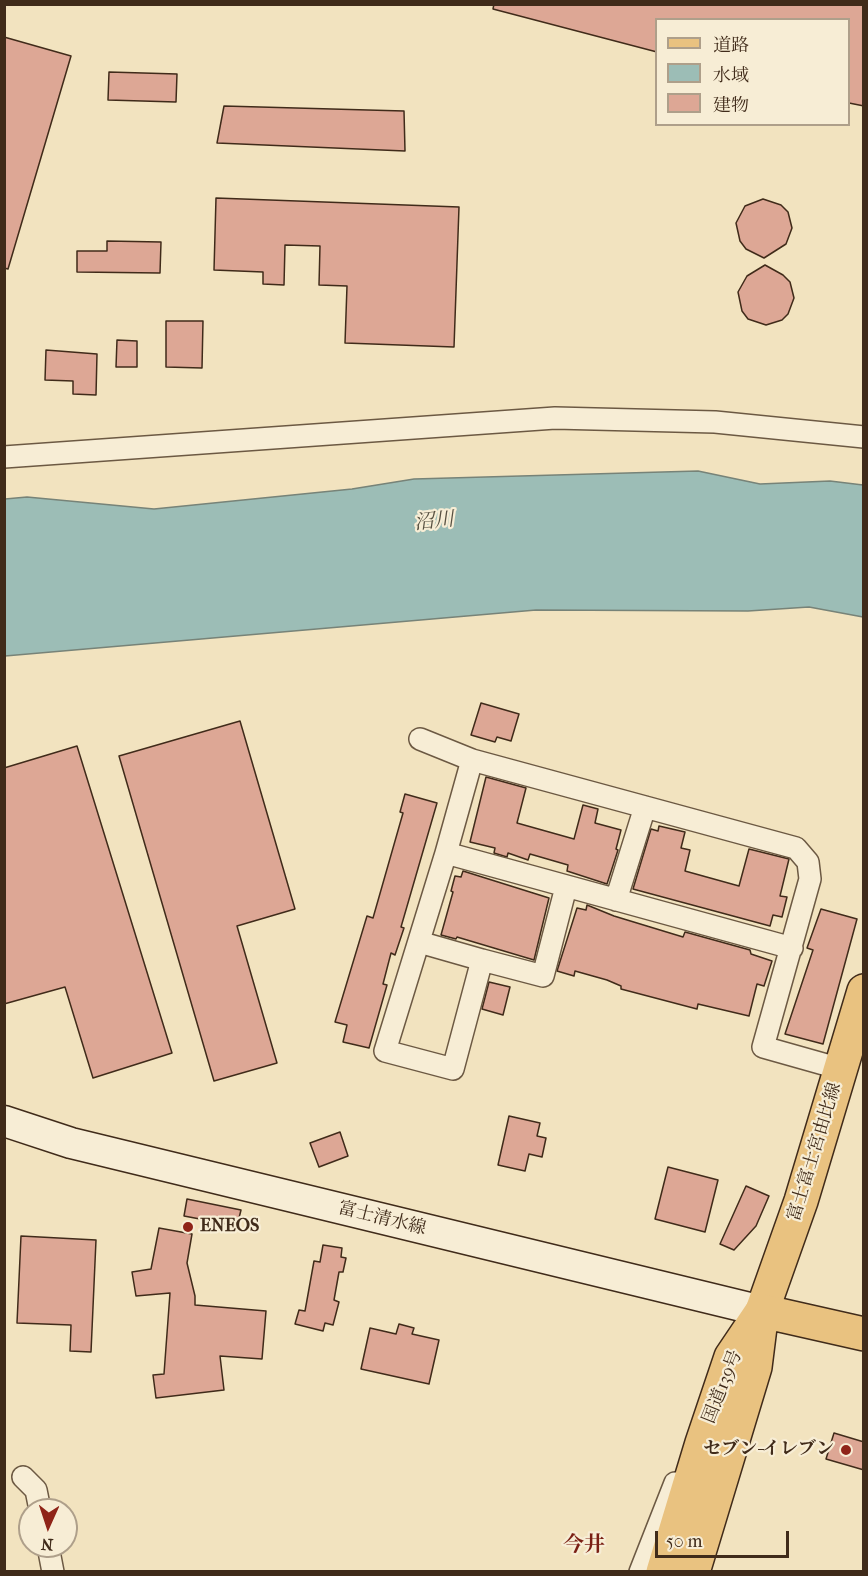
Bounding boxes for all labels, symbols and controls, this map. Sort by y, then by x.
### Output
legend [655,18,850,126]
text: 道路 [713,35,749,56]
text: 水域 [713,65,749,86]
text: 建物 [713,95,749,116]
water label: 沼川 [413,508,455,536]
street label: 富士富士宮由比線 [784,1080,846,1224]
street label: 富士清水線 [336,1198,428,1240]
place label: ENEOS [200,1216,259,1238]
marker: ENEOS [181,1220,195,1234]
street label: 国道139号 [699,1347,747,1427]
place label: セブン-イレブン [703,1439,834,1461]
marker: セブン-イレブン [839,1443,853,1457]
north arrow [18,1498,78,1558]
scale bar [658,1519,792,1557]
text: 50 m [666,1531,702,1552]
district label: 今井 [563,1533,605,1559]
text: N [41,1535,54,1554]

